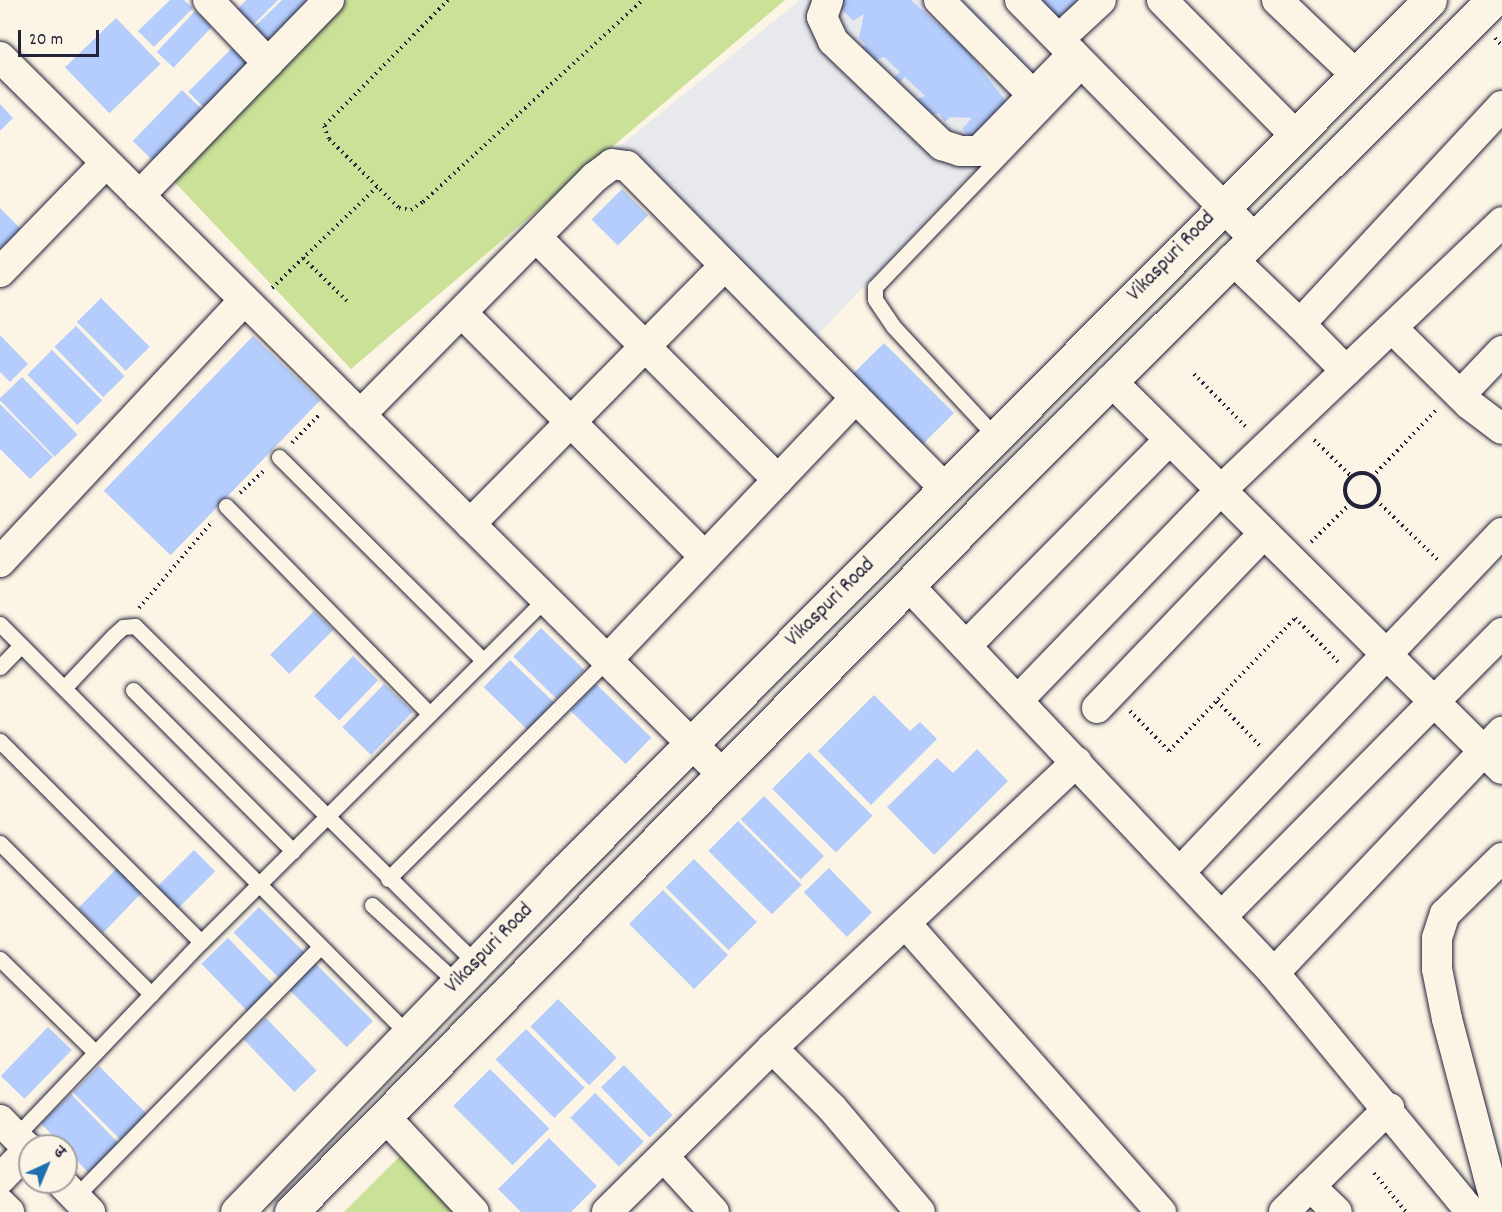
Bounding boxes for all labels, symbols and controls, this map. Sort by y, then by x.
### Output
scale bar [21,18,102,56]
text: 20 m [29,28,63,53]
street label: Vikaspuri Road [1123,207,1221,307]
street label: Vikaspuri Road [781,553,881,653]
street label: Vikaspuri Road [441,899,539,999]
north arrow [18,1134,78,1194]
text: उ [48,1141,71,1164]

